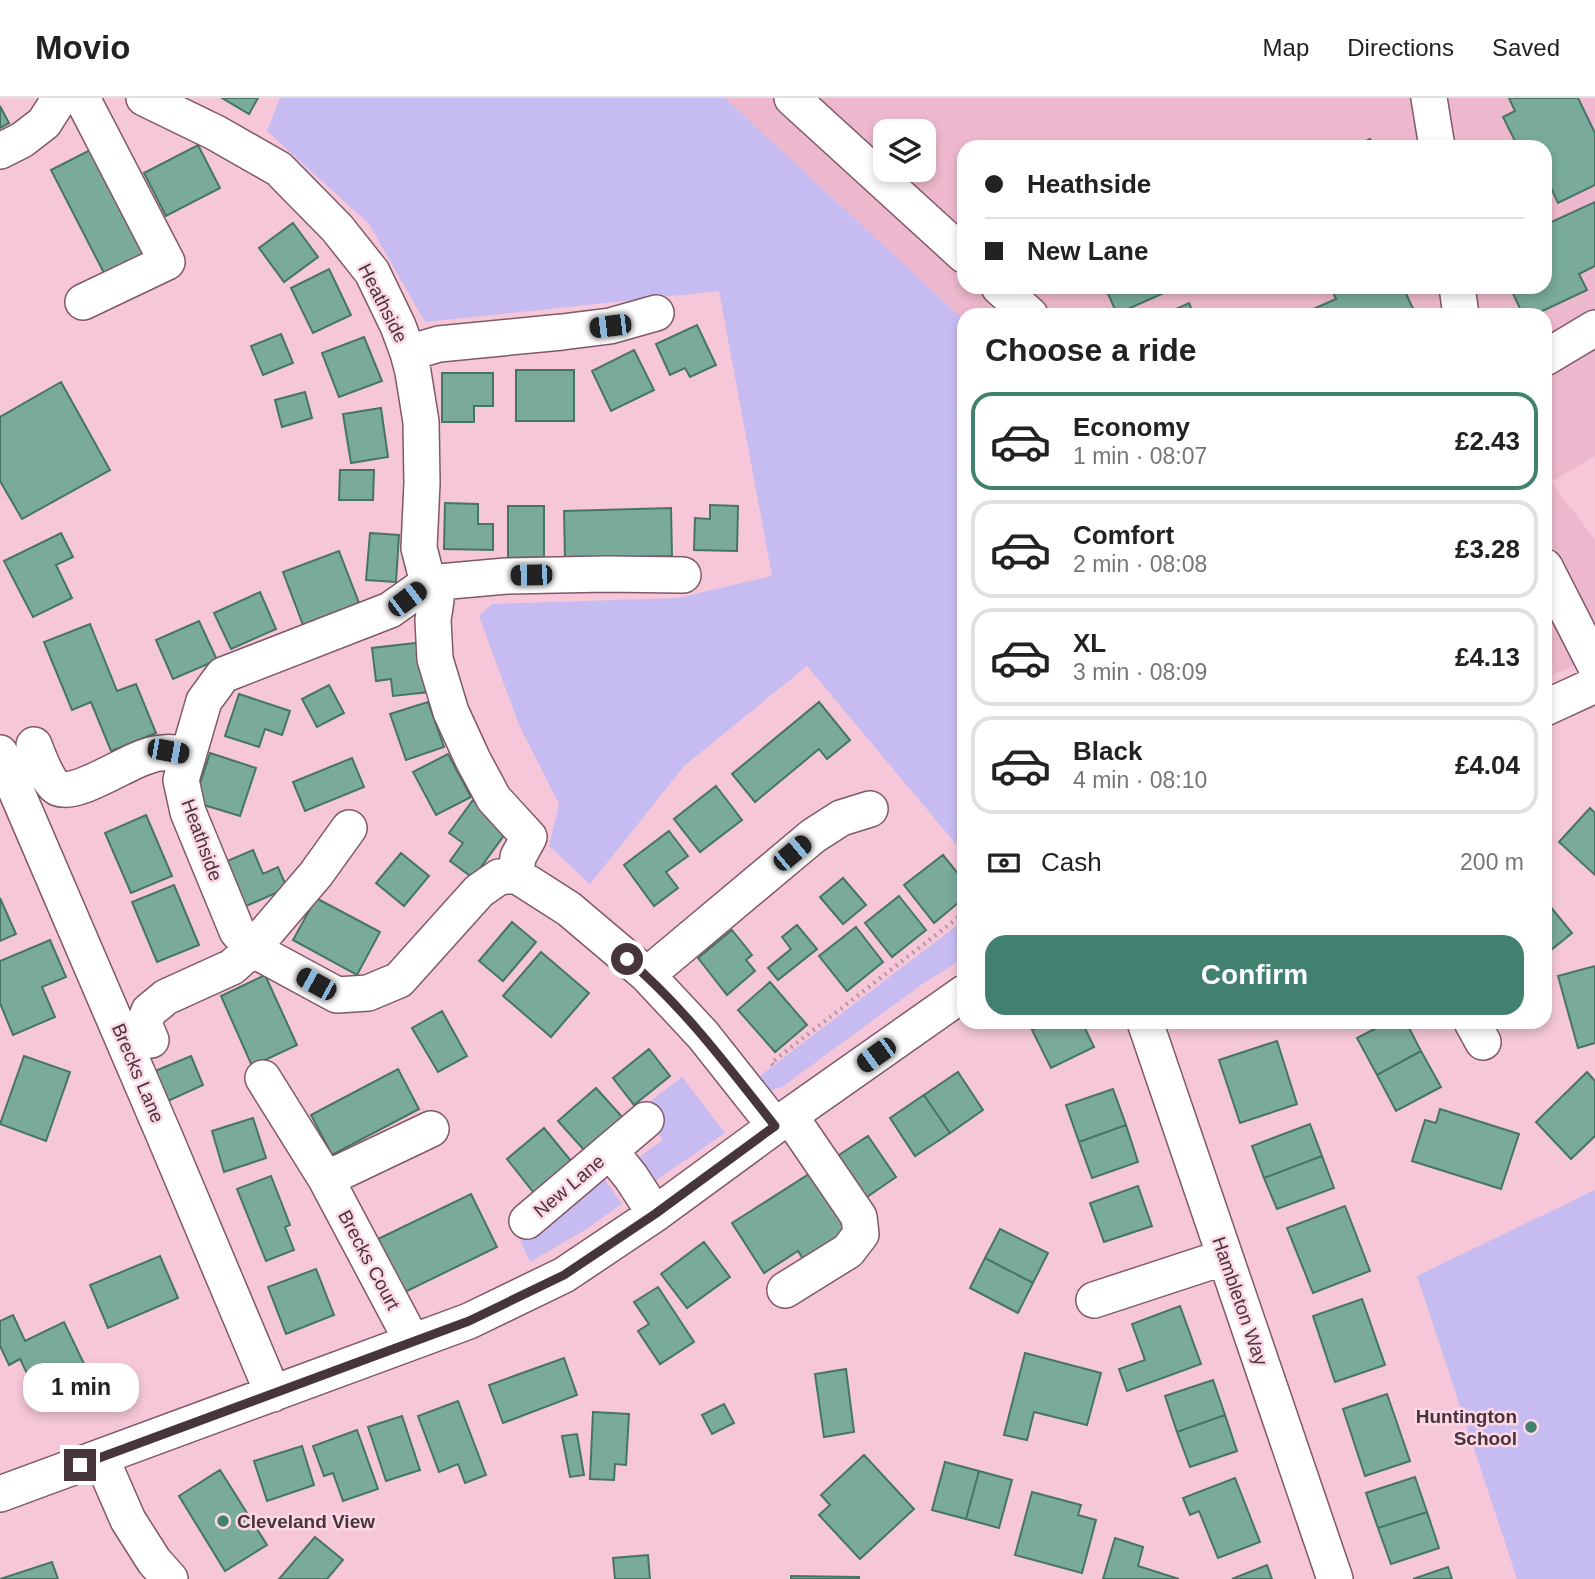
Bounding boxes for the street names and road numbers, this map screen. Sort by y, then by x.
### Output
street label: Heathside [354,260,412,346]
street label: Heathside [178,796,226,884]
street label: Brecks Lane [108,1020,168,1126]
street label: New Lane [529,1150,609,1222]
street label: Brecks Court [334,1207,404,1314]
street label: Hambleton Way [1208,1234,1272,1368]

